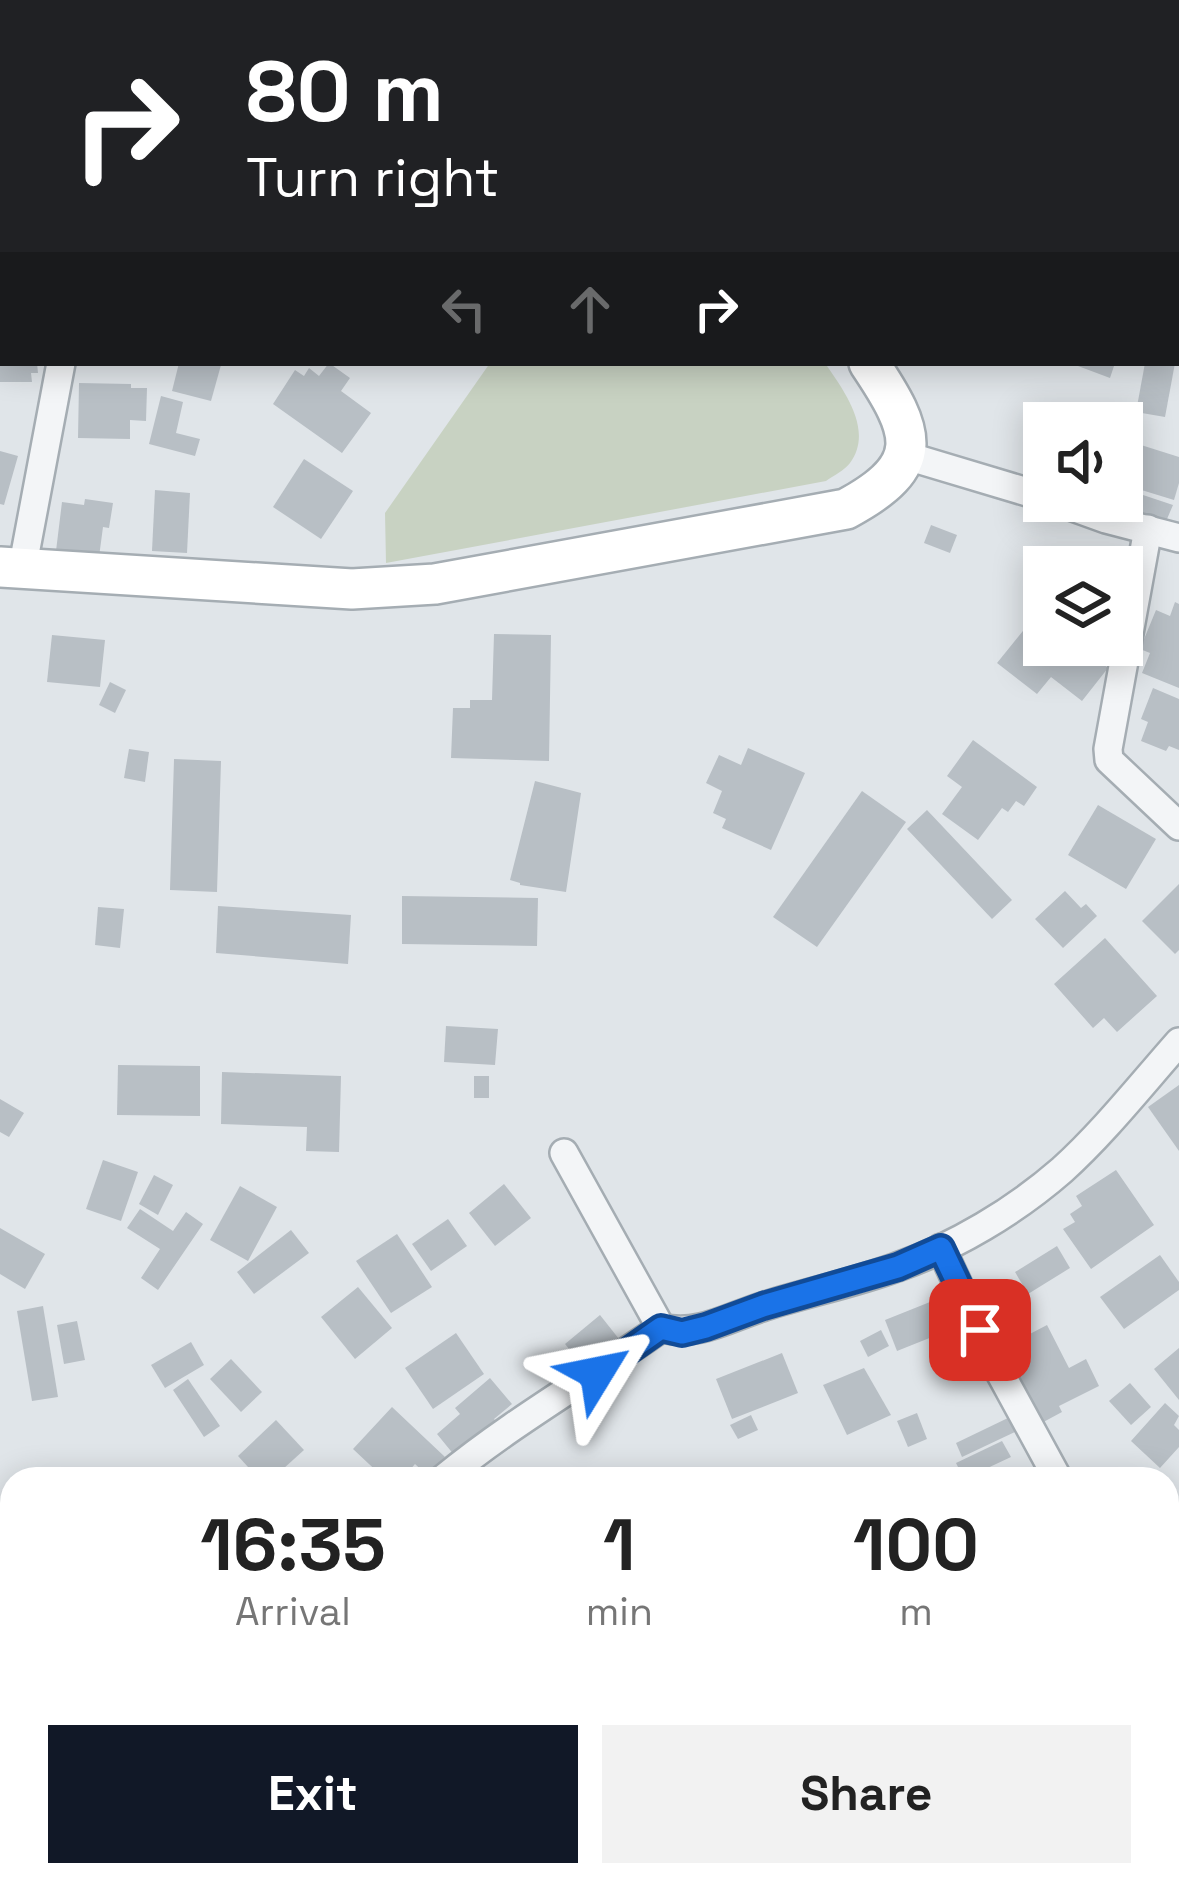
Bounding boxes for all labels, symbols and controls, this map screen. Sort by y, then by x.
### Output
text: 80 m [246,38,444,146]
icon: right [48,48,204,204]
text: Turn right [246,143,499,212]
icon: left [431,276,497,342]
icon: ahead [557,276,623,342]
icon: right [683,276,749,342]
map controls [1023,402,1143,666]
button: sound [1023,402,1143,522]
button: layers [1023,546,1143,666]
pin [929,1279,1031,1381]
icon: arrive [947,1297,1013,1363]
position arrow [534,1310,660,1436]
text: 16:35 [200,1499,386,1591]
text: 1 [603,1499,636,1591]
text: 100 [853,1499,979,1591]
text: Arrival [235,1587,351,1636]
text: min [586,1587,653,1636]
text: m [899,1587,933,1636]
button: Exit [48,1725,578,1863]
button: Share [602,1725,1131,1863]

